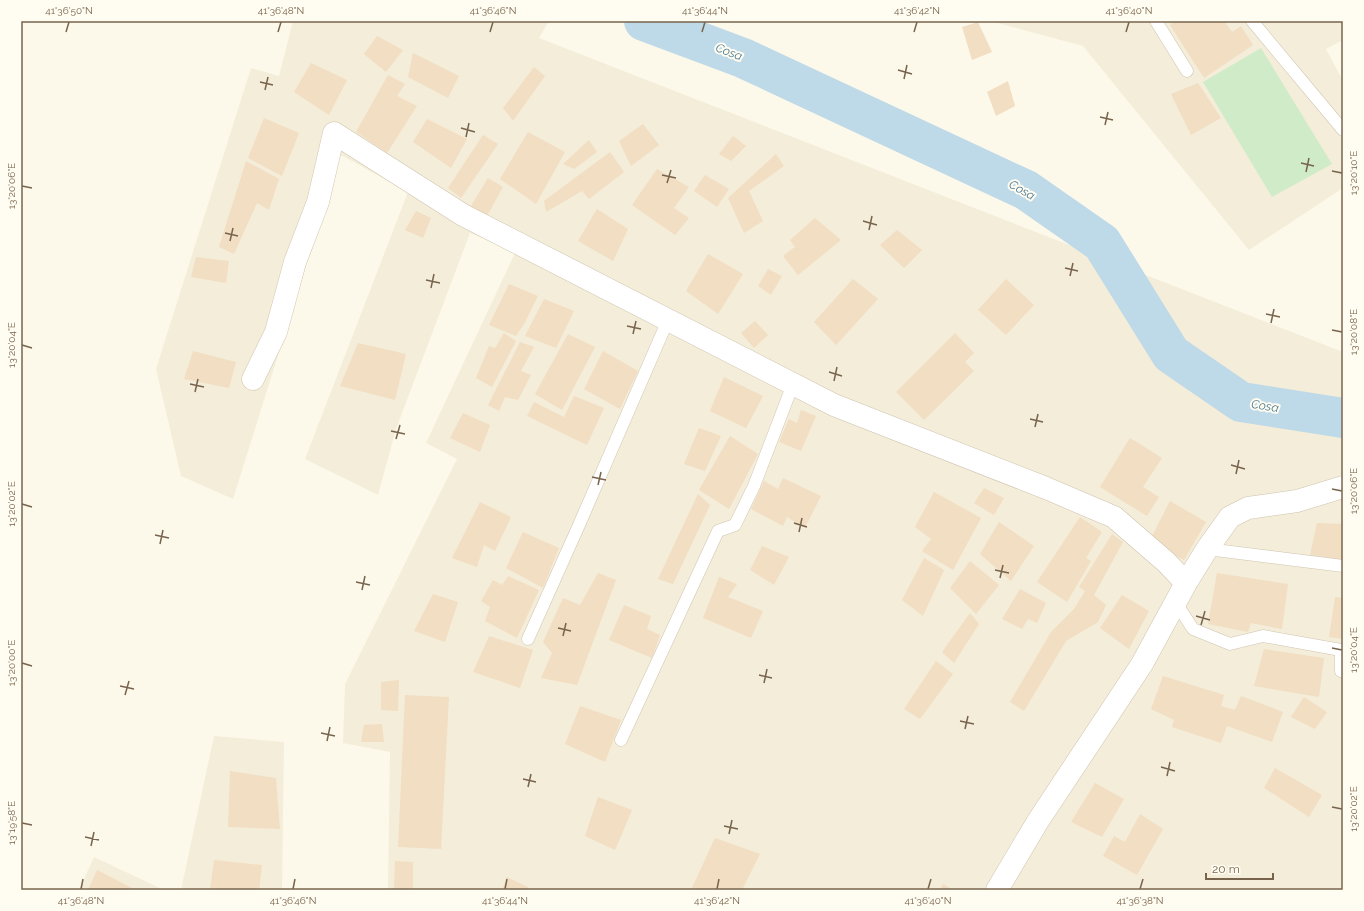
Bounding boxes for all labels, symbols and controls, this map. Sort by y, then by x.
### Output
text: 41°36'50"N [45,5,93,16]
text: 41°36'48"N [258,5,304,16]
text: 41°36'46"N [470,5,516,16]
text: 41°36'44"N [682,5,728,16]
text: 41°36'42"N [894,5,940,16]
text: 41°36'40"N [1106,5,1152,16]
water label: Cosa [714,41,744,63]
text: 13°20'10"E [1348,151,1359,195]
text: 13°20'06"E [6,163,17,209]
water label: Cosa [1007,177,1037,203]
text: 13°20'08"E [1348,309,1359,355]
text: 13°20'04"E [6,322,17,368]
water label: Cosa [1250,397,1280,415]
text: 13°20'06"E [1348,468,1359,514]
text: 13°20'02"E [6,481,17,527]
text: 13°20'04"E [1348,627,1359,673]
text: 13°20'00"E [6,640,17,686]
text: 13°20'02"E [1348,786,1359,832]
text: 13°19'58"E [6,801,17,845]
scale bar [1206,855,1273,881]
text: 20 m [1212,862,1240,876]
text: 41°36'48"N [58,895,104,906]
text: 41°36'46"N [270,895,316,906]
text: 41°36'44"N [482,895,528,906]
text: 41°36'42"N [694,895,740,906]
text: 41°36'40"N [905,895,951,906]
text: 41°36'38"N [1116,895,1164,906]

